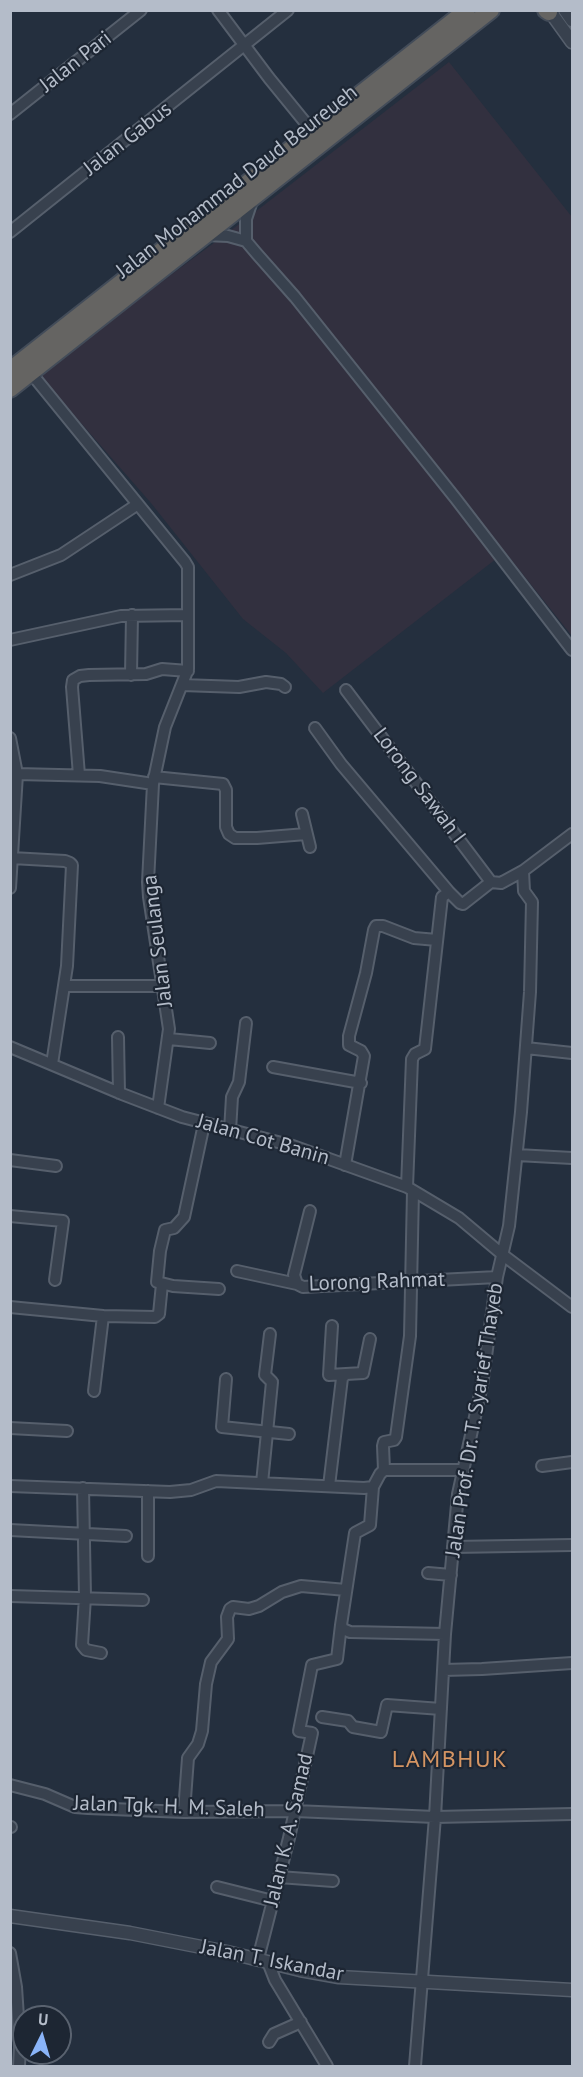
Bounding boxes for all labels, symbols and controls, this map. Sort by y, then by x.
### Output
street label: Jalan Pari [35,26,117,98]
street label: Jalan Mohammad Daud Beureueh [111,80,363,284]
street label: Jalan Gabus [79,97,177,181]
street label: Lorong Sawah I [367,723,471,849]
street label: Jalan Seulanga [137,873,179,1009]
street label: Jalan Cot Banin [194,1109,332,1171]
street label: Lorong Rahmat [308,1267,446,1297]
street label: Jalan Prof. Dr. T. Syarief Thayeb [441,1281,509,1559]
district label: LAMBHUK [392,1746,508,1774]
street label: Jalan K. A. Samad [259,1751,319,1909]
street label: Jalan Tgk. H. M. Saleh [73,1791,265,1823]
street label: Jalan T. Iskandar [198,1935,346,1987]
north arrow [12,2005,72,2065]
text: U [38,2009,49,2029]

